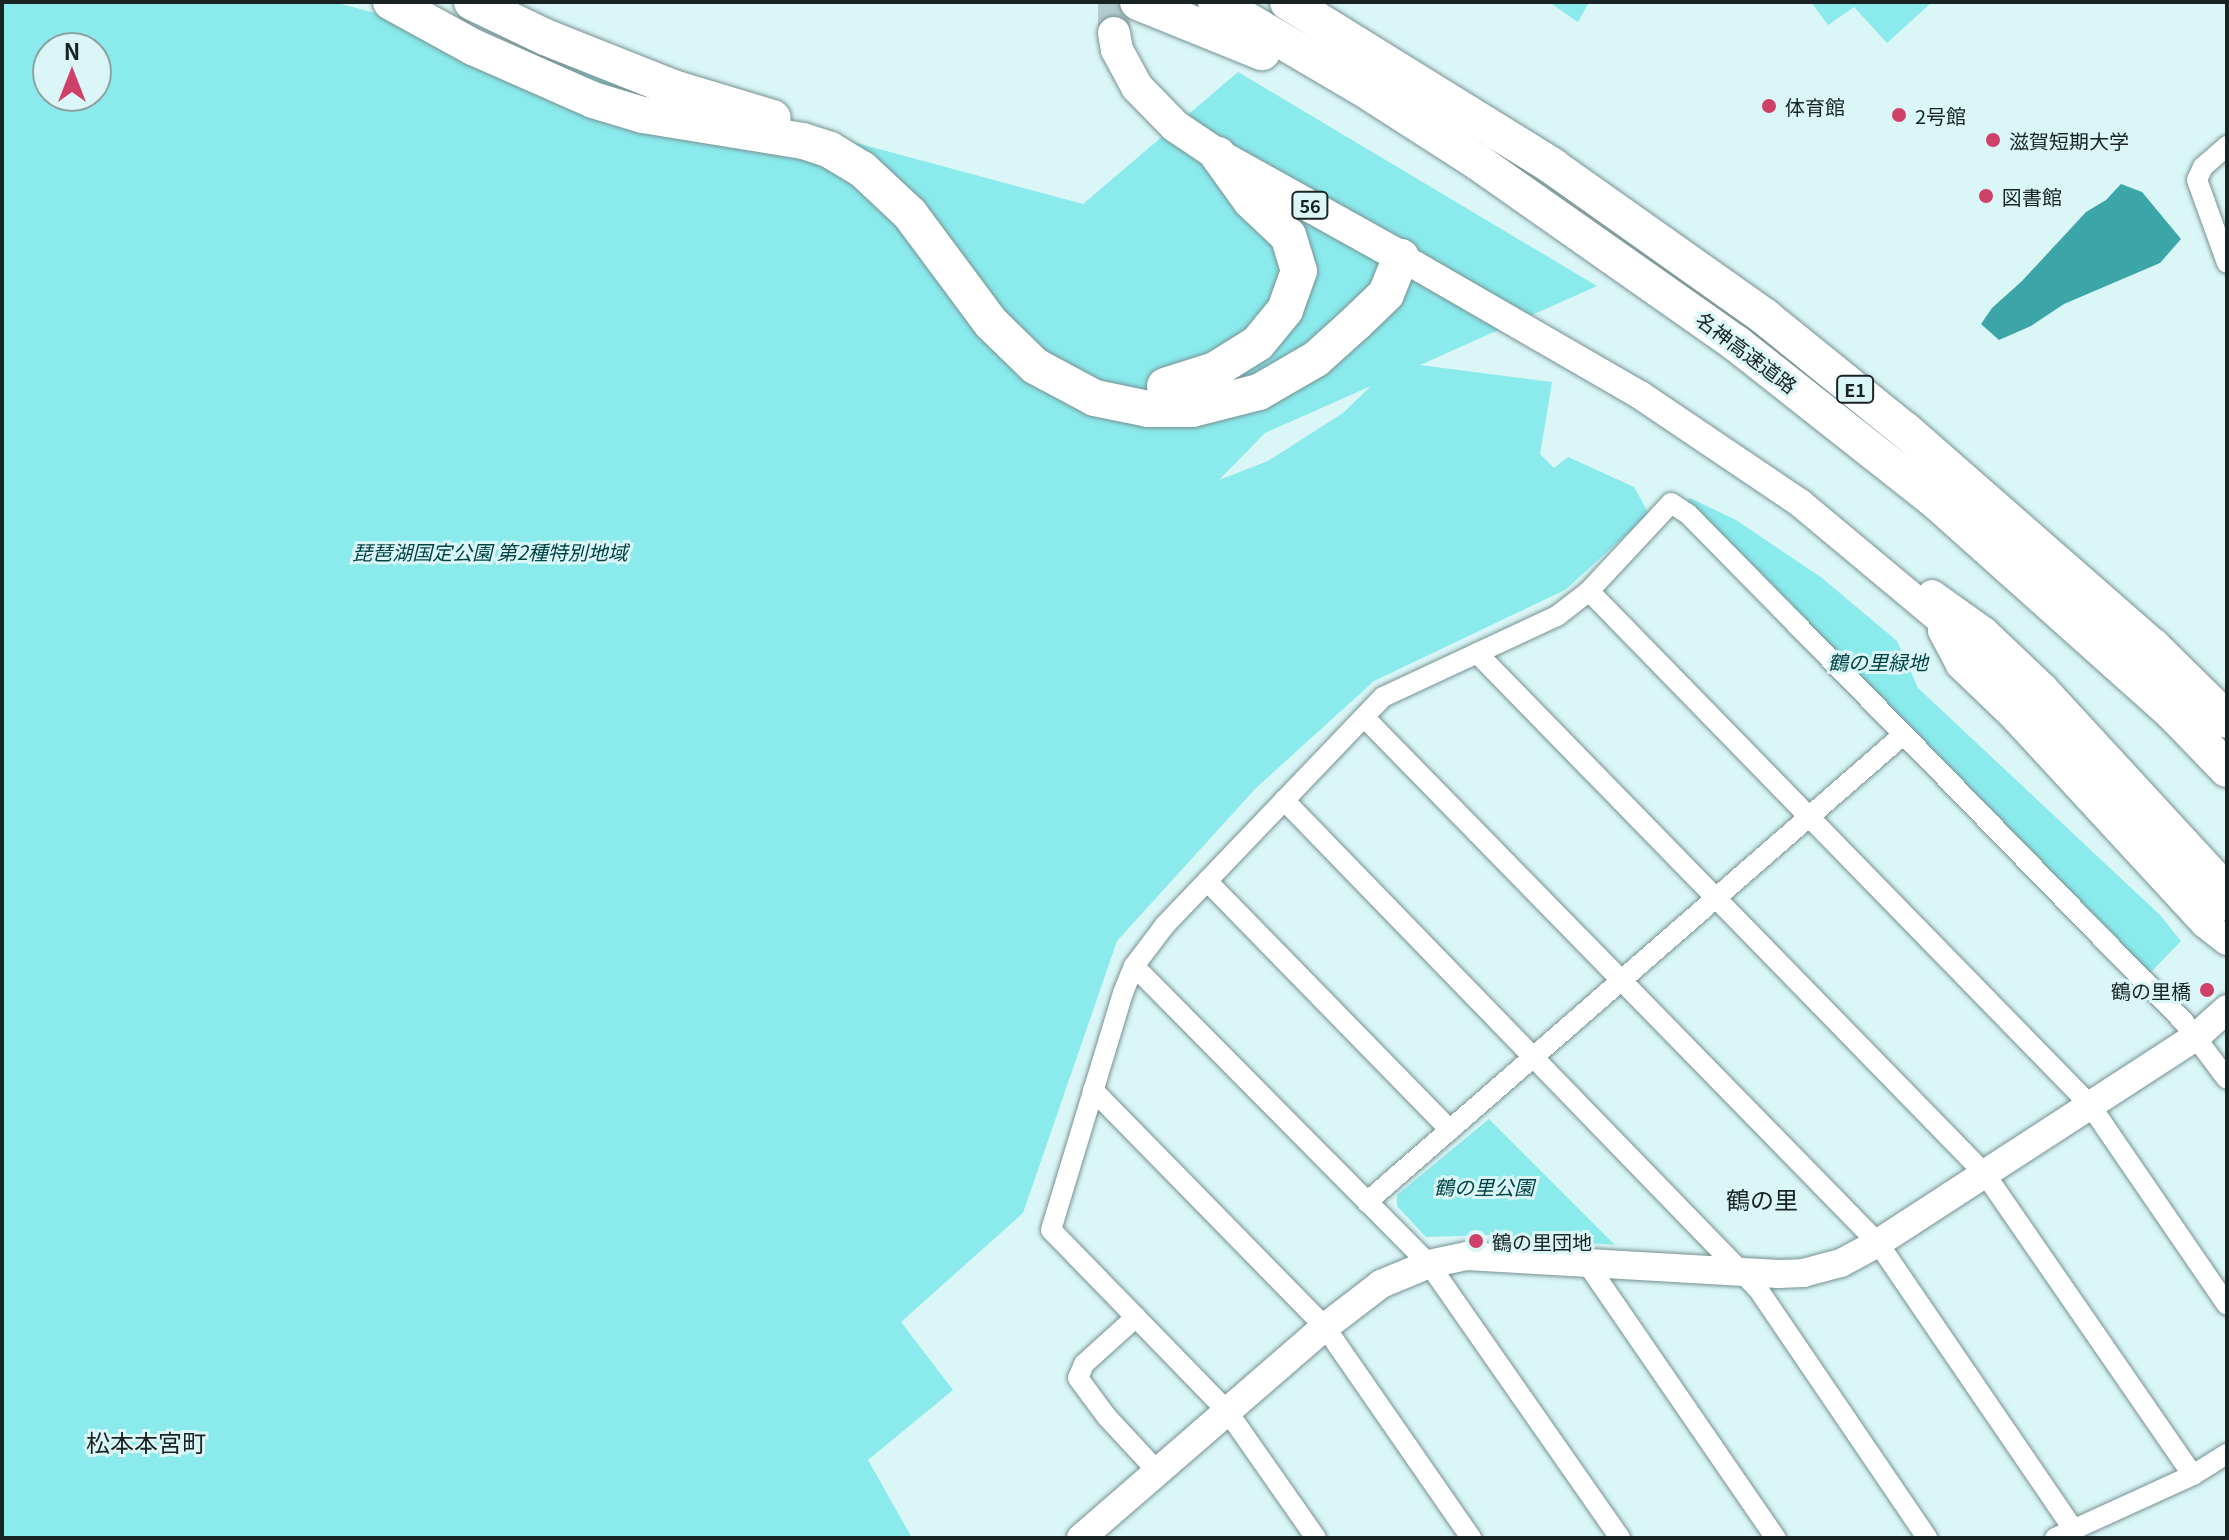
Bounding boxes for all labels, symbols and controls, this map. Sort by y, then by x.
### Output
north arrow [32,32,112,112]
text: N [64,34,80,66]
place label: 体育館 [1785,94,1845,118]
marker: 体育館 [1760,97,1778,115]
place label: 2号館 [1915,103,1966,127]
marker: 2号館 [1890,106,1908,124]
place label: 滋賀短期大学 [2009,128,2129,152]
marker: 滋賀短期大学 [1984,131,2002,149]
place label: 図書館 [2002,184,2062,208]
marker: 図書館 [1977,187,1995,205]
road number: 56 [1290,191,1330,219]
street label: 名神高速道路 [1692,306,1802,398]
road number: E1 [1835,375,1875,403]
park label: 琵琶湖国定公園 第2種特別地域 [352,539,628,563]
park label: 鶴の里緑地 [1828,649,1928,673]
place label: 鶴の里橋 [2111,978,2191,1002]
marker: 鶴の里橋 [2198,981,2216,999]
park label: 鶴の里公園 [1434,1174,1534,1198]
district label: 鶴の里 [1726,1185,1798,1213]
place label: 鶴の里団地 [1492,1229,1592,1253]
marker: 鶴の里団地 [1467,1232,1485,1250]
district label: 松本本宮町 [86,1428,206,1456]

